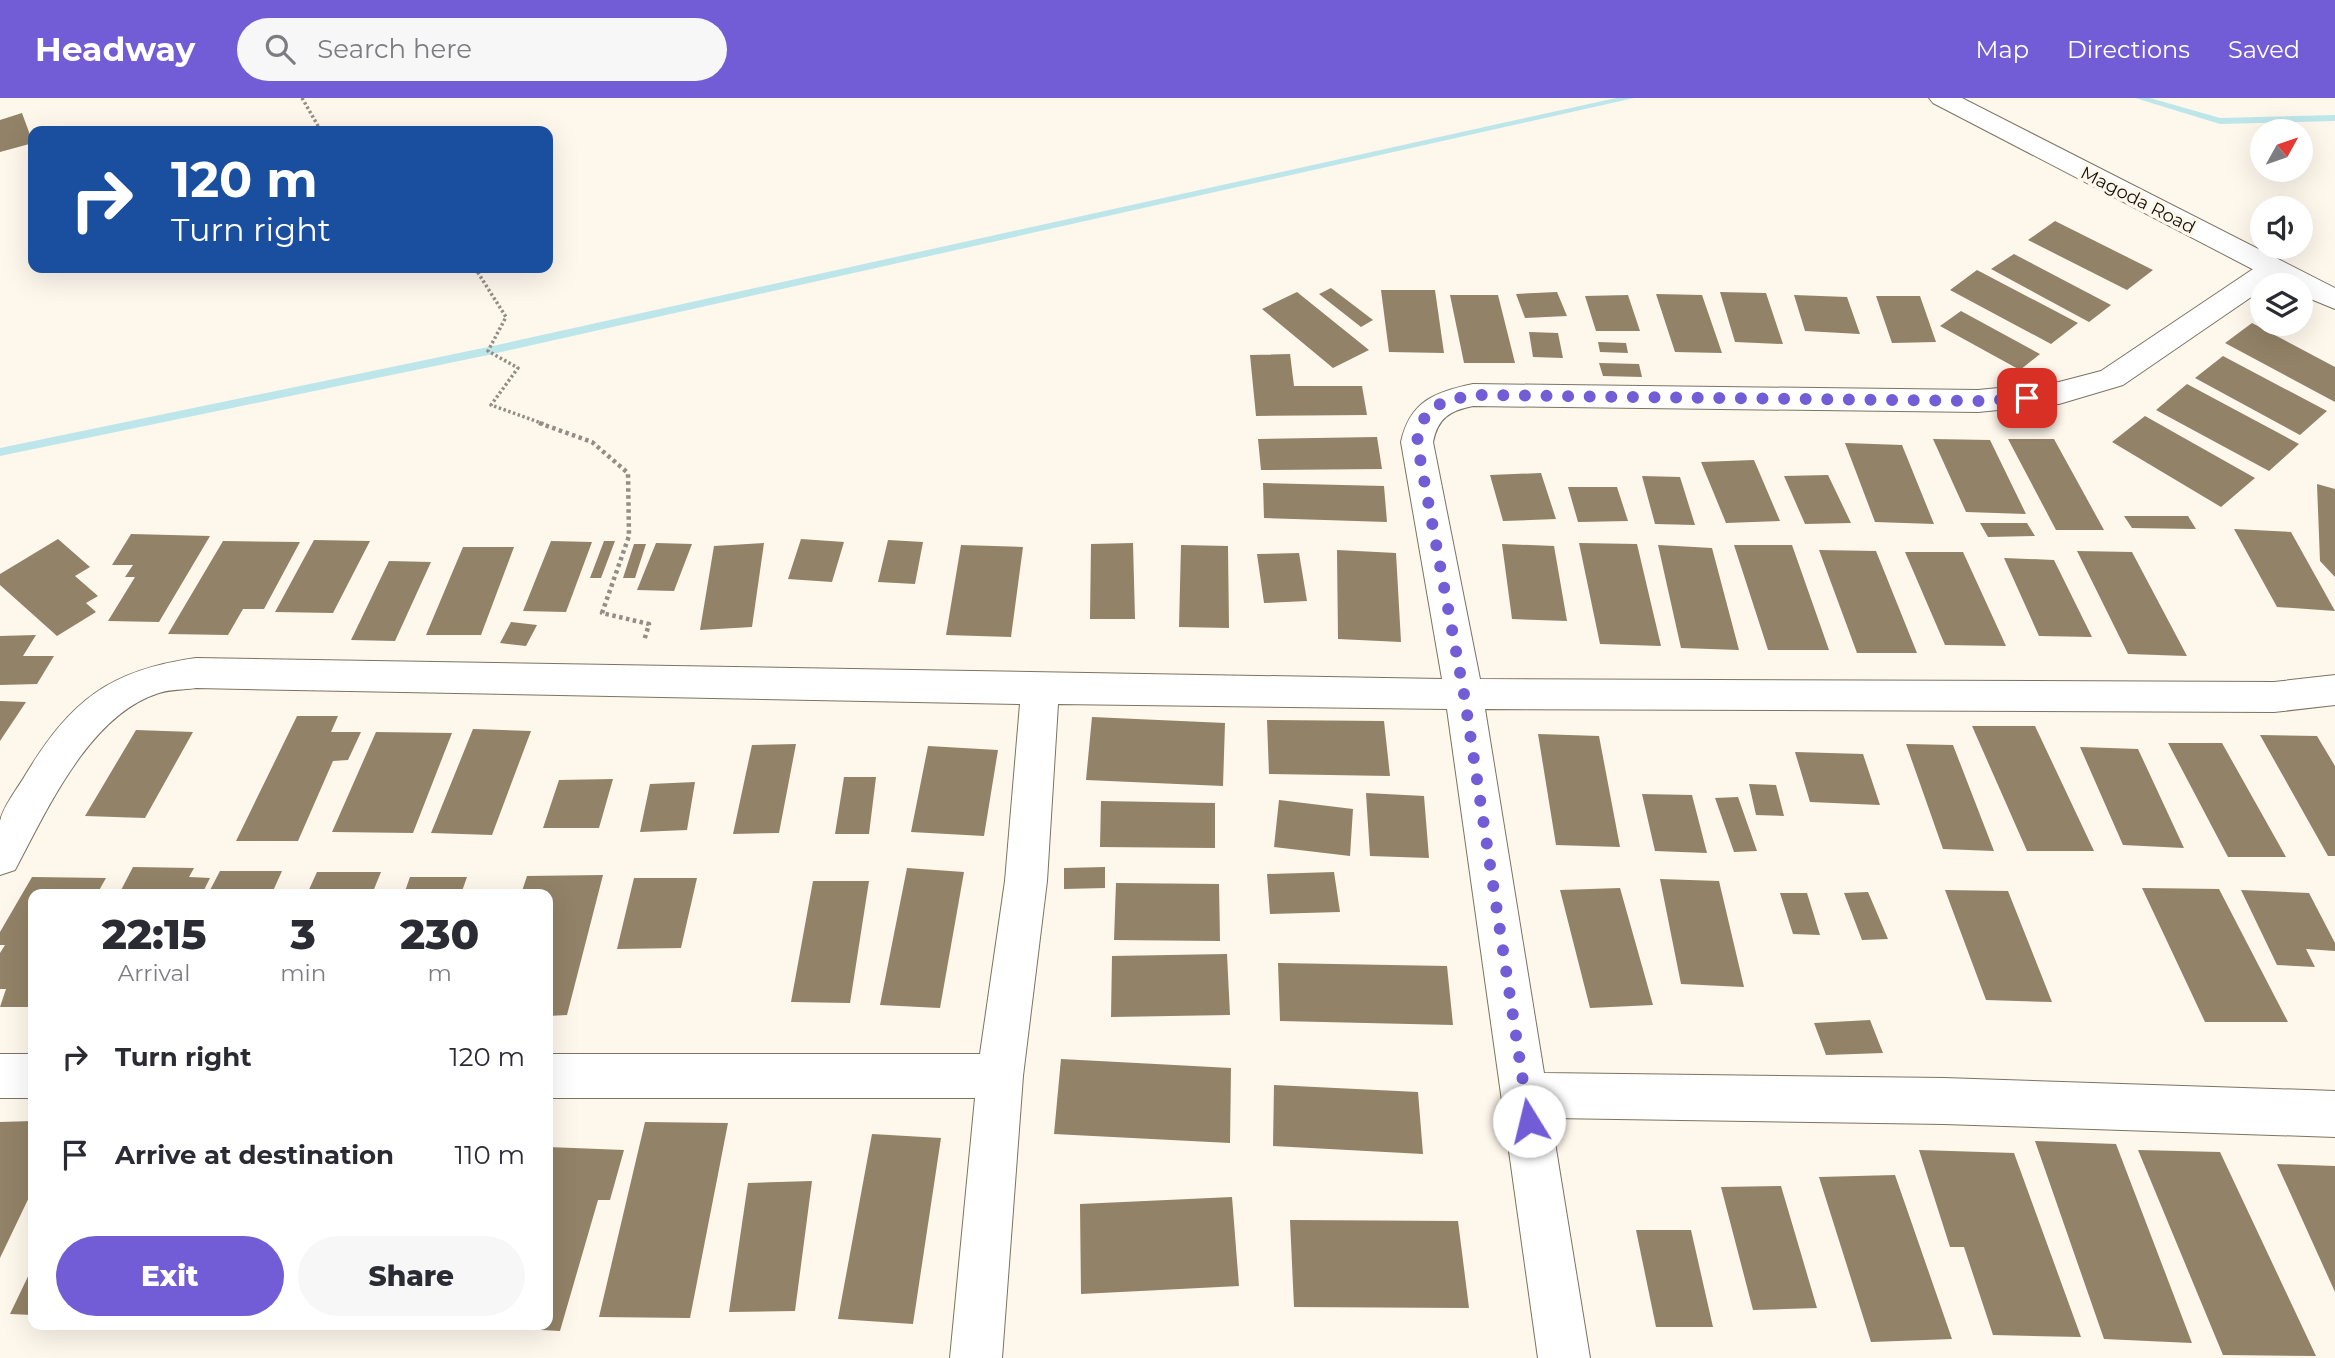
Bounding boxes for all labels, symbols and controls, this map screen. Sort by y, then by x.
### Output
search box [237,18,727,81]
text: Headway [35,29,195,69]
icon: search [261,30,299,68]
text: Search here [317,33,472,65]
text: Map [1976,35,2029,64]
text: Directions [2067,35,2190,64]
text: Saved [2228,35,2300,64]
north arrow [2250,119,2314,182]
map controls [2250,119,2313,336]
text: 120 m [171,150,318,209]
icon: right [56,154,147,245]
street label: Magoda Road [2077,162,2199,238]
button: sound [2250,196,2313,259]
text: Turn right [171,210,331,249]
button: layers [2250,273,2313,336]
pin [1997,368,2057,428]
icon: arrive [2008,379,2046,417]
text: 22:15 [102,908,206,960]
text: 3 [291,908,316,960]
text: 230 [400,908,479,960]
text: Arrival [118,959,190,987]
text: min [280,959,326,987]
text: m [427,959,452,987]
icon: right [56,1038,94,1076]
text: Turn right [115,1041,251,1073]
text: 120 m [449,1041,525,1073]
position arrow [1492,1084,1566,1158]
icon: arrive [56,1136,94,1174]
text: Arrive at destination [115,1139,394,1171]
text: 110 m [455,1139,525,1171]
button: Exit [56,1236,284,1316]
button: Share [298,1236,525,1316]

